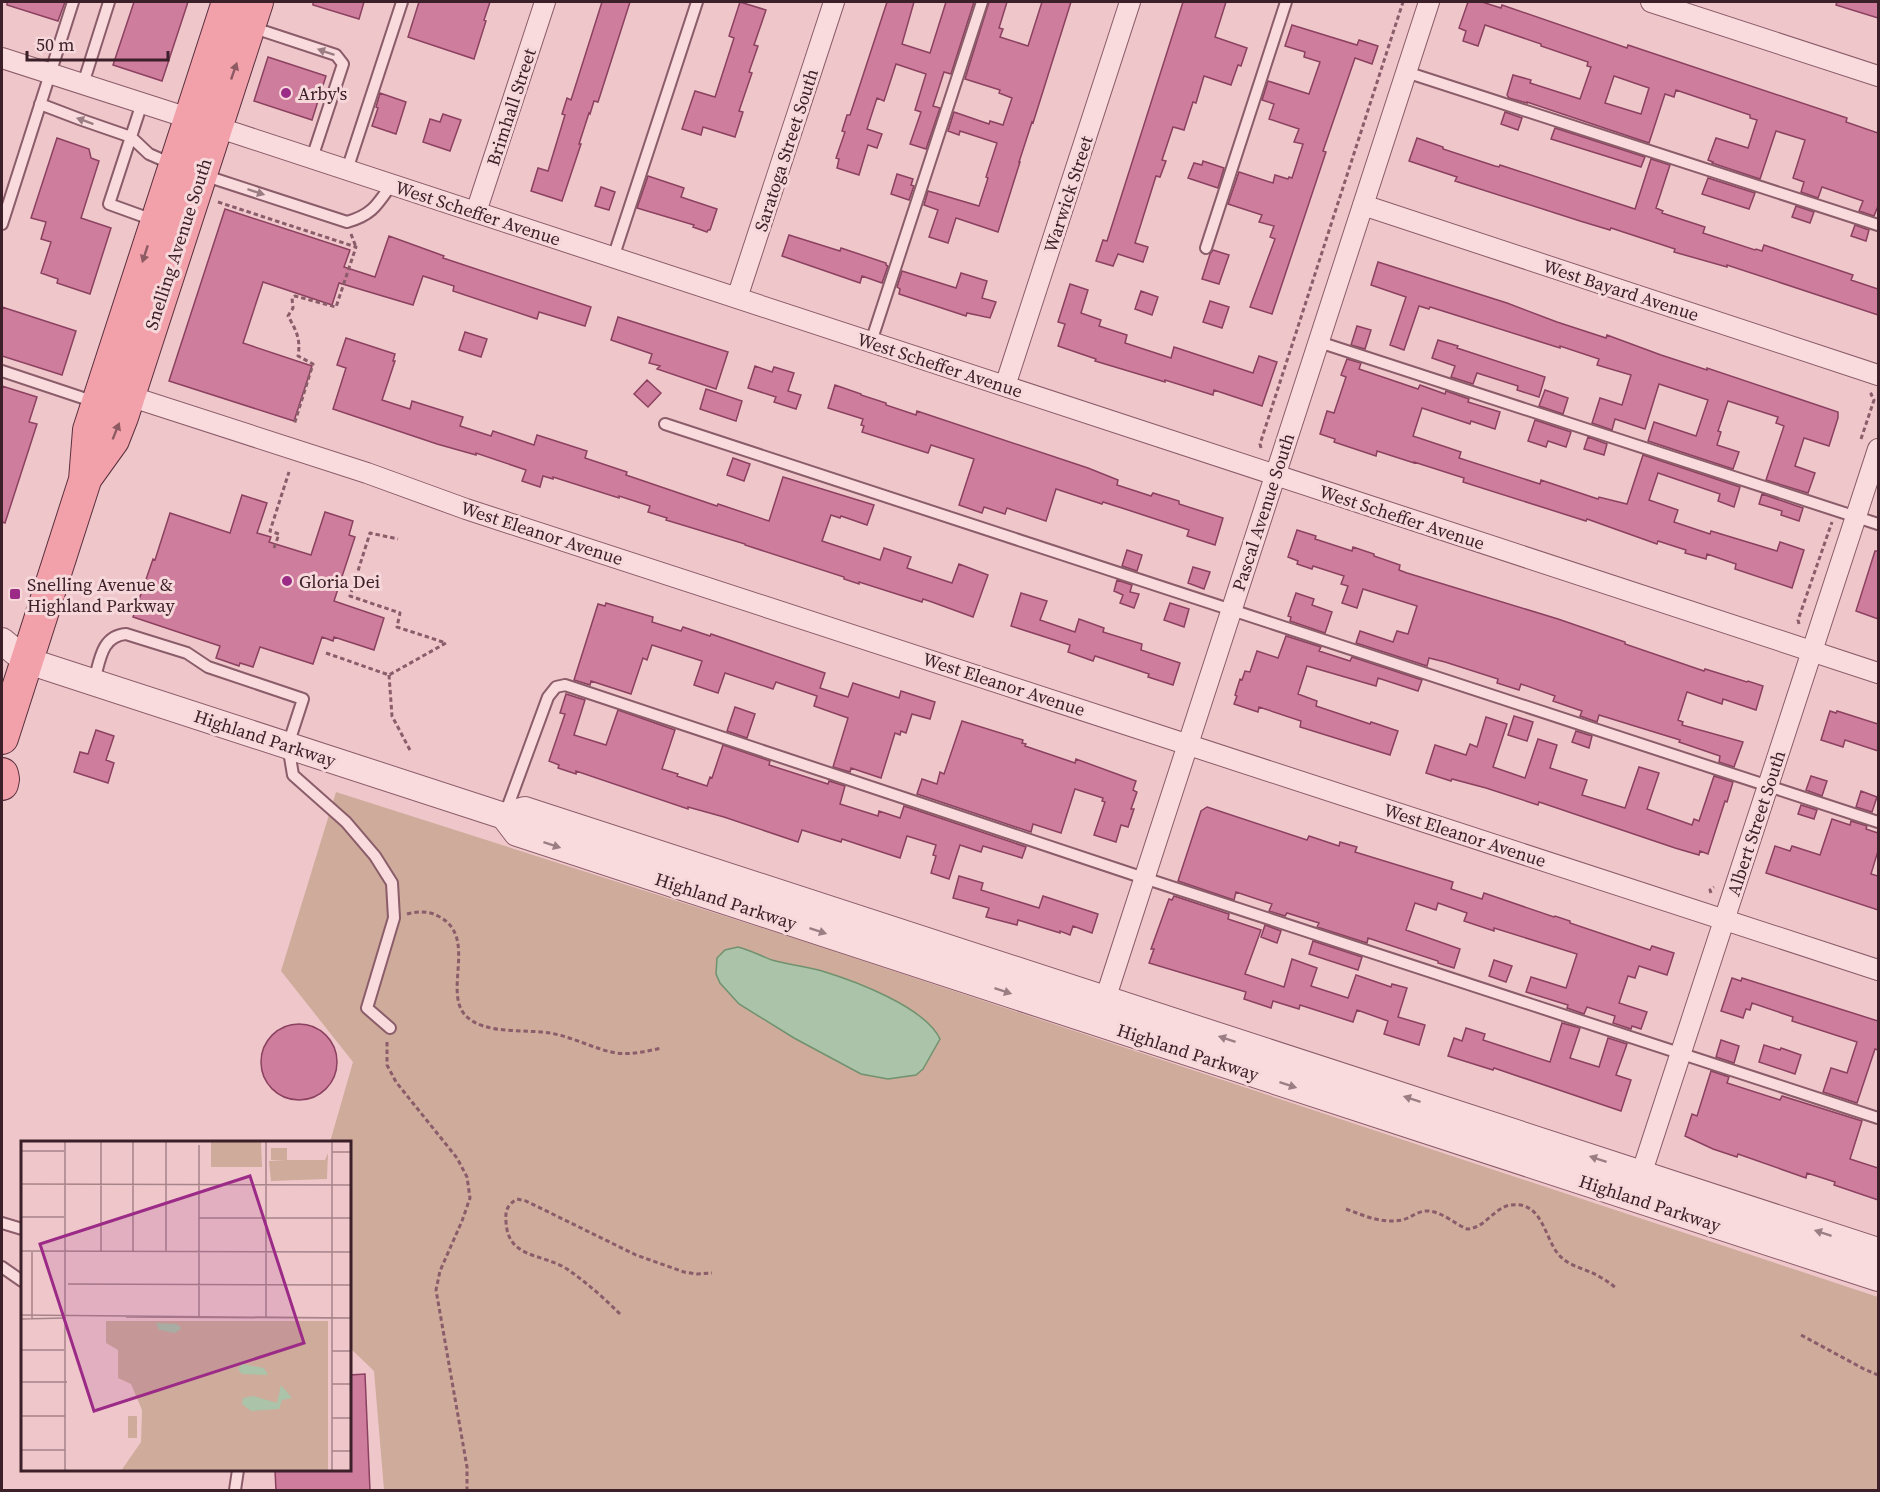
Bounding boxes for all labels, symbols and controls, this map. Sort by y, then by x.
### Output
scale bar [27,24,168,62]
text: 50 m [36,32,74,57]
street label: Brimhall Street [480,45,542,169]
one-way arrow [317,46,335,56]
one-way arrow [230,62,240,80]
street label: Saratoga Street South [748,65,824,235]
place label: Arby's [298,81,348,106]
marker: Arby's [279,86,293,100]
one-way arrow [76,116,94,126]
street label: Warwick Street [1037,132,1099,255]
street label: Snelling Avenue South [138,155,218,333]
street label: West Scheffer Avenue [392,174,564,252]
one-way arrow [247,188,265,197]
one-way arrow [140,245,150,263]
street label: West Bayard Avenue [1540,253,1702,327]
street label: West Scheffer Avenue [854,326,1026,404]
one-way arrow [111,421,121,439]
street label: Pascal Avenue South [1226,430,1300,594]
street label: West Scheffer Avenue [1316,478,1488,556]
street label: West Eleanor Avenue [458,495,626,571]
place label: Gloria Dei [299,569,380,594]
place label: Snelling Avenue & Highland Parkway [27,572,175,618]
marker: Gloria Dei [280,574,294,588]
marker: Snelling Avenue & Highland Parkway [8,587,22,601]
street label: West Eleanor Avenue [920,646,1088,722]
street label: Highland Parkway [191,703,340,773]
street label: Albert Street South [1721,747,1791,899]
street label: West Eleanor Avenue [1381,797,1549,873]
one-way arrow [544,841,562,850]
street label: Highland Parkway [652,866,801,936]
one-way arrow [809,927,827,936]
one-way arrow [994,987,1012,997]
street label: Highland Parkway [1114,1017,1263,1087]
one-way arrow [1218,1034,1236,1043]
one-way arrow [1279,1080,1297,1090]
one-way arrow [1403,1094,1421,1103]
inset map [21,1141,351,1471]
one-way arrow [1589,1154,1607,1163]
street label: Highland Parkway [1576,1168,1725,1238]
one-way arrow [1814,1228,1832,1237]

